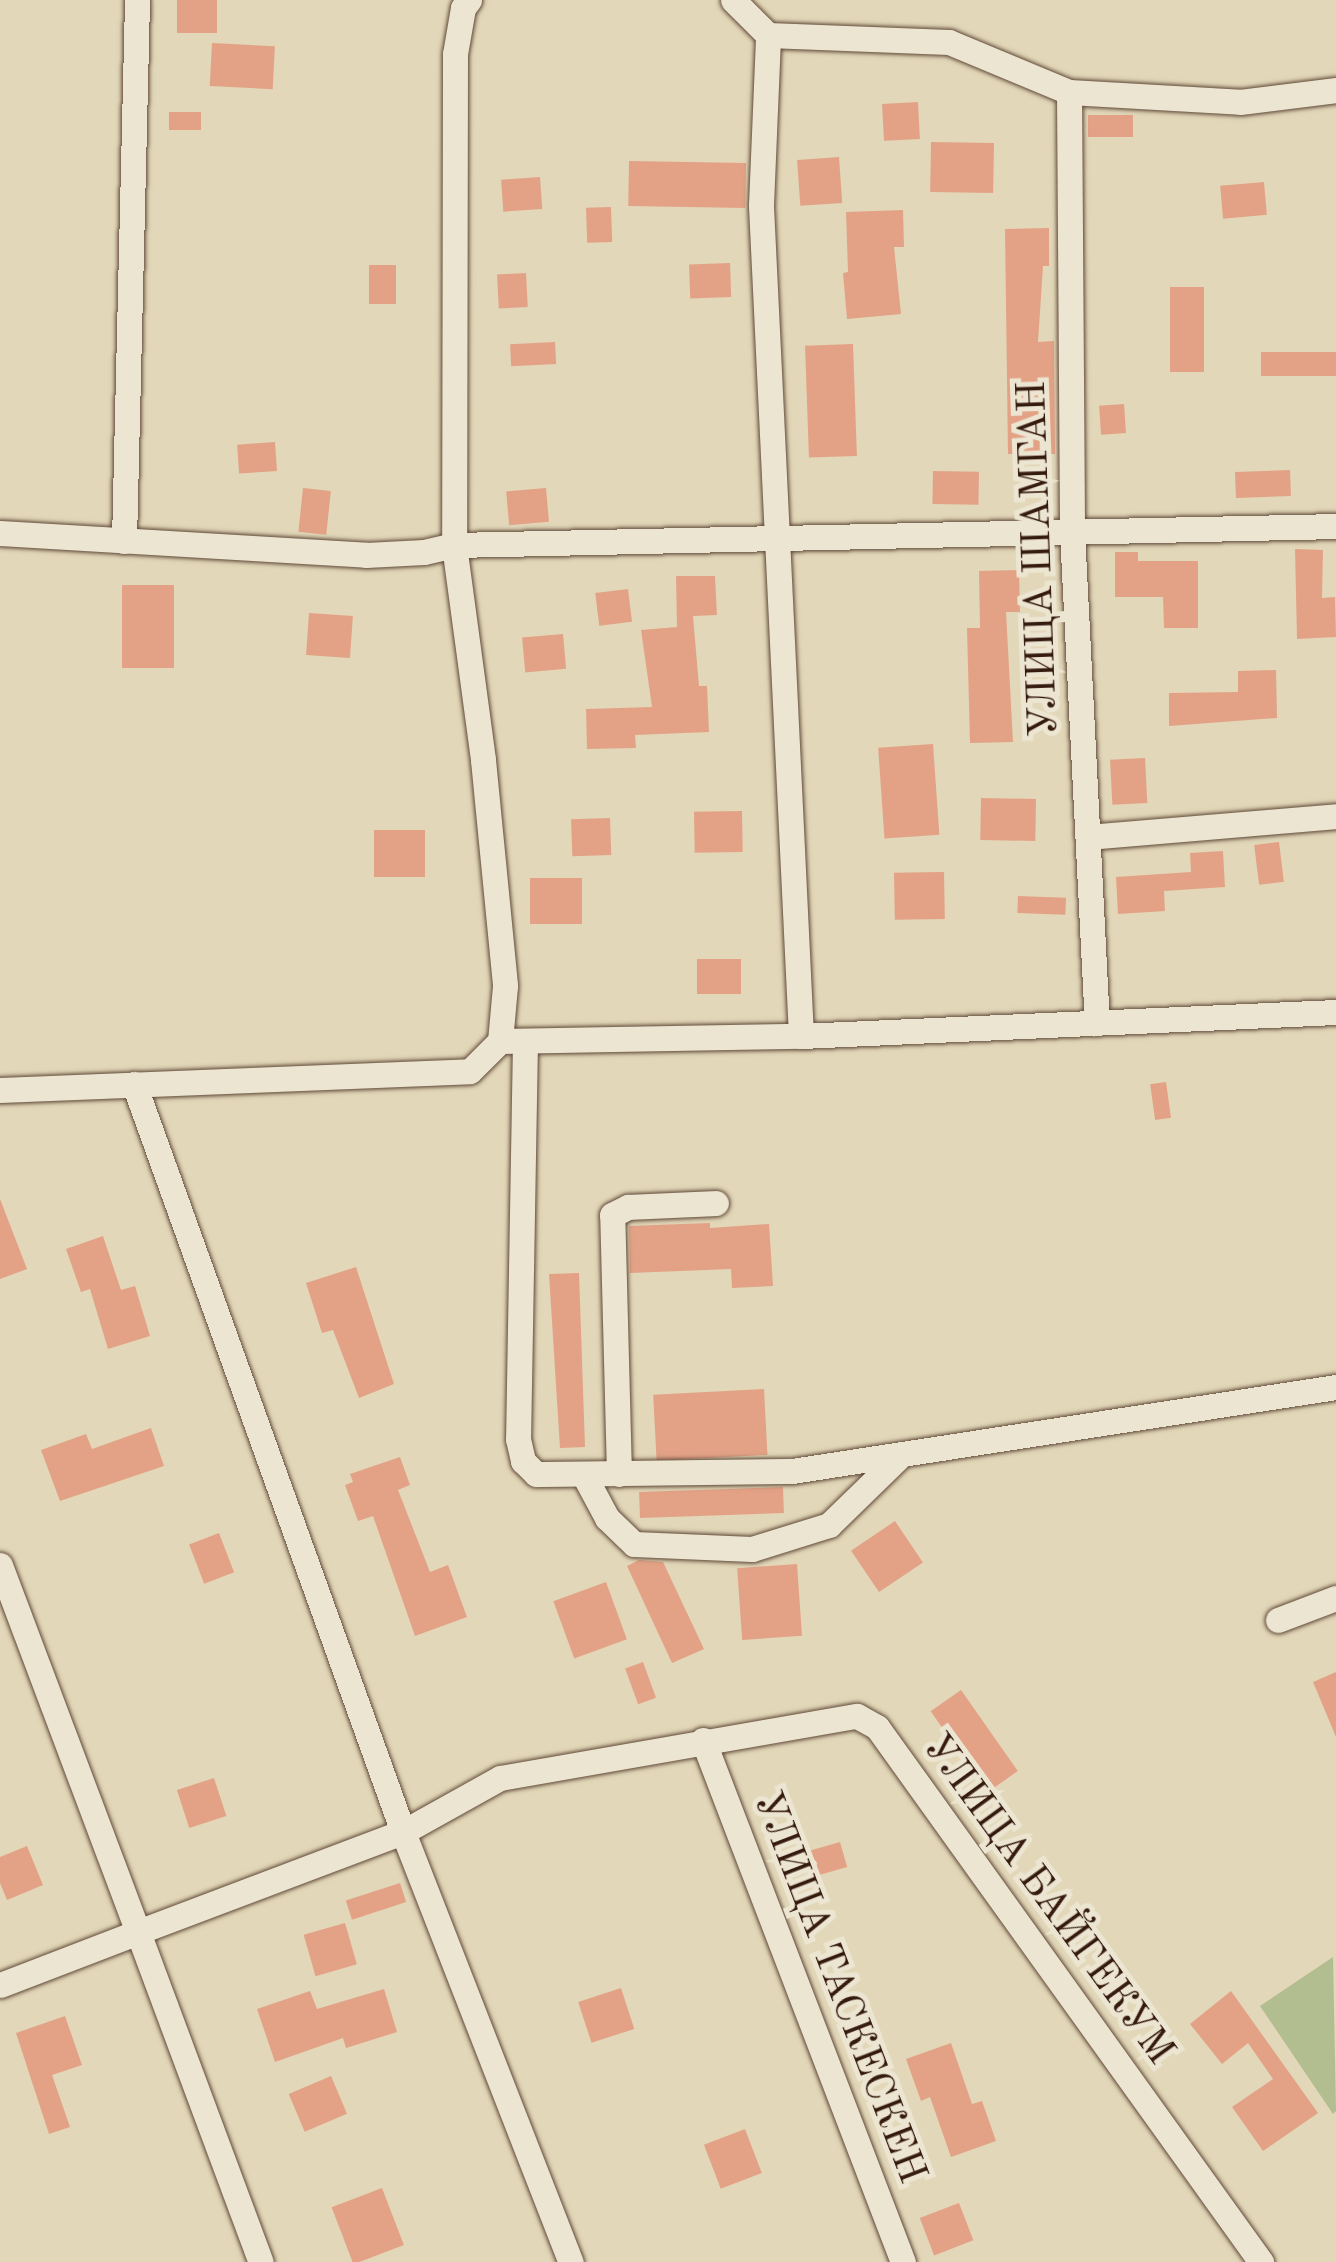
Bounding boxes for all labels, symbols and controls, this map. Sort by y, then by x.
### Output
street label: УЛИЦА ШАМГАН [1010,380,1070,738]
street label: УЛИЦА БАЙГЕКУМ [911,1725,1183,2075]
street label: УЛИЦА ТАСКЕСКЕН [741,1785,935,2191]

